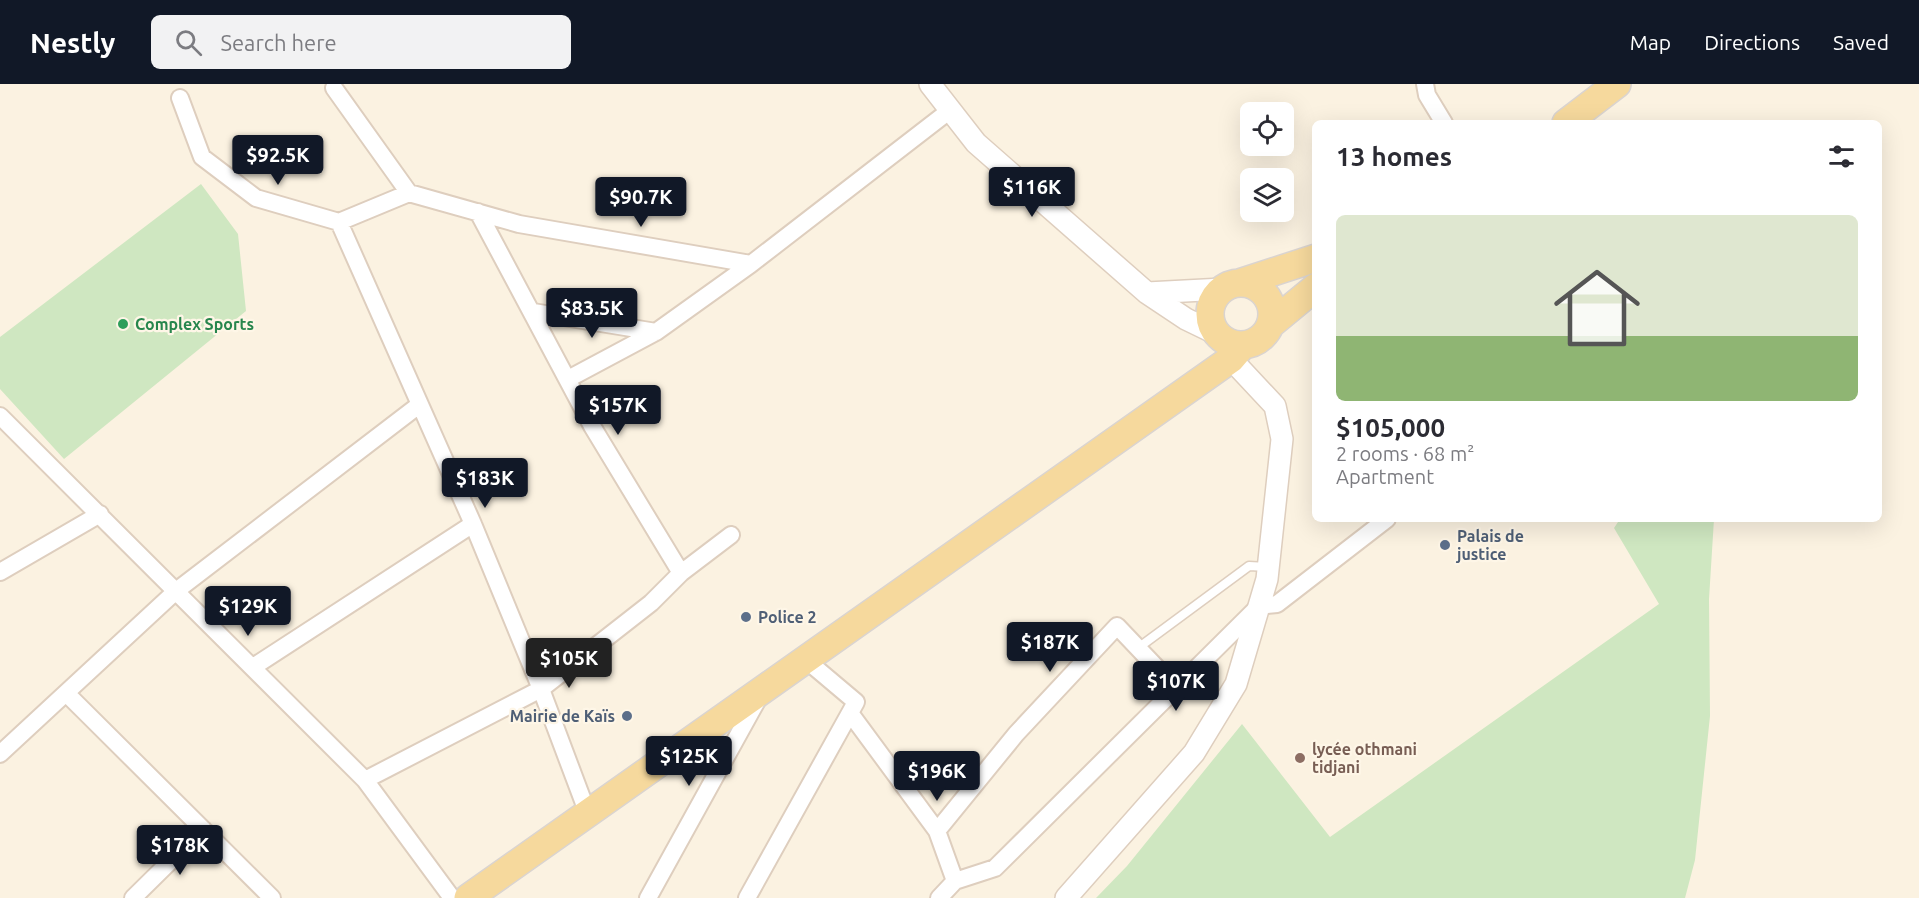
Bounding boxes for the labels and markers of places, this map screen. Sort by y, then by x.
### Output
pin: $92.5K [229,135,327,186]
pin: $116K [990,167,1074,218]
pin: $90.7K [592,177,690,228]
pin: $83.5K [543,288,641,339]
place label: Complex Sports [135,315,254,333]
marker: Complex Sports [116,317,130,331]
pin: $157K [576,385,660,436]
pin: $183K [443,458,527,509]
place label: Palais de justice [1455,527,1524,563]
marker: Palais de justice [1438,538,1452,552]
pin: $129K [206,586,290,637]
place label: Police 2 [758,608,816,626]
marker: Police 2 [739,610,753,624]
pin: $187K [1008,622,1092,673]
pin: $105K [527,638,611,689]
pin: $107K [1134,661,1218,712]
place label: Mairie de Kaïs [510,707,615,725]
marker: Mairie de Kaïs [620,709,634,723]
pin: $125K [647,736,731,787]
place label: lycée othmani tidjani [1312,740,1417,776]
pin: $196K [895,751,979,802]
marker: lycée othmani tidjani [1293,751,1307,765]
pin: $178K [138,825,222,876]

